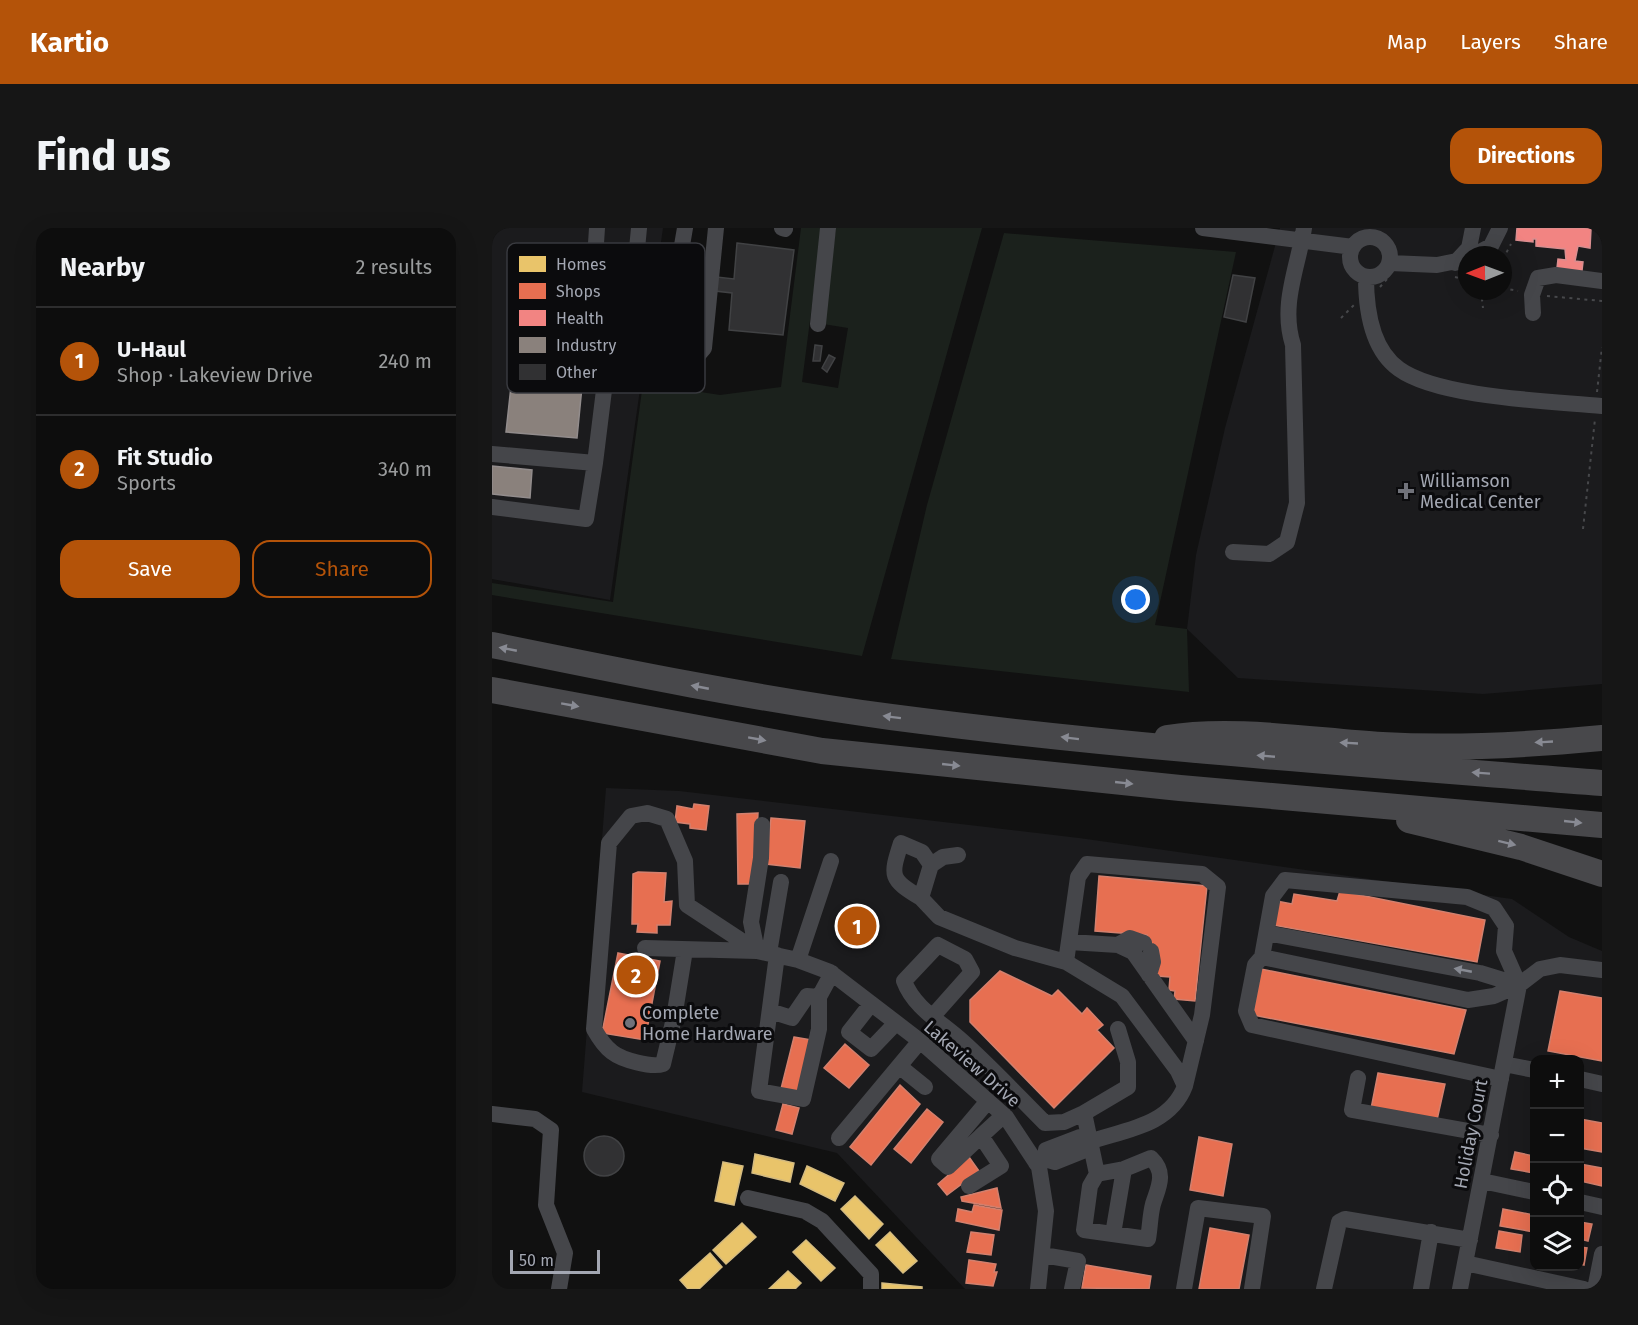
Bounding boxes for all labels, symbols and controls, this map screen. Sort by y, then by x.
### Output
text: Kartio [30,26,109,59]
text: Map [1387,29,1427,55]
text: Layers [1460,29,1521,55]
text: Share [1554,29,1608,55]
button: Directions [1450,128,1602,184]
text: Find us [36,131,171,181]
legend [507,243,705,393]
north arrow [1458,246,1512,300]
text: Nearby [60,252,145,283]
text: 2 results [355,255,432,279]
text: Homes [556,255,606,274]
text: Shops [556,282,600,301]
text: Health [556,309,604,328]
text: U-Haul [117,336,186,363]
text: Industry [556,336,616,355]
text: 1 [75,349,84,373]
text: 240 m [378,349,432,373]
text: Shop · Lakeview Drive [117,363,313,387]
text: Other [556,363,598,382]
text: Fit Studio [117,444,213,471]
text: 2 [74,457,85,481]
text: 340 m [378,457,432,481]
place label: Williamson Medical Center [1420,470,1541,513]
text: Sports [117,471,176,495]
marker: Williamson Medical Center [1397,482,1415,500]
button: Save [60,540,240,598]
button: Share [252,540,432,598]
your location [1121,585,1150,614]
one-way arrow [499,644,518,653]
one-way arrow [690,682,709,691]
one-way arrow [561,700,580,709]
one-way arrow [883,712,902,721]
one-way arrow [1061,733,1080,742]
one-way arrow [748,735,767,744]
one-way arrow [1339,738,1358,747]
one-way arrow [1534,738,1553,747]
one-way arrow [1256,751,1275,761]
one-way arrow [941,760,960,770]
one-way arrow [1471,768,1490,778]
one-way arrow [1115,778,1134,788]
one-way arrow [1564,817,1583,827]
one-way arrow [1497,839,1516,849]
pin: 1 [838,904,877,948]
pin: 2 [616,952,656,998]
one-way arrow [1453,965,1472,974]
place label: Complete Home Hardware [642,1002,773,1045]
marker: Complete Home Hardware [623,1016,637,1030]
street label: Lakeview Drive [919,1016,1025,1112]
map controls [1530,1055,1584,1271]
button: + [1530,1055,1584,1109]
street label: Holiday Court [1450,1077,1492,1191]
button: − [1530,1109,1584,1163]
button: locate [1530,1163,1584,1217]
button: layers [1530,1217,1584,1271]
scale bar [510,1247,600,1274]
text: 50 m [519,1251,554,1270]

